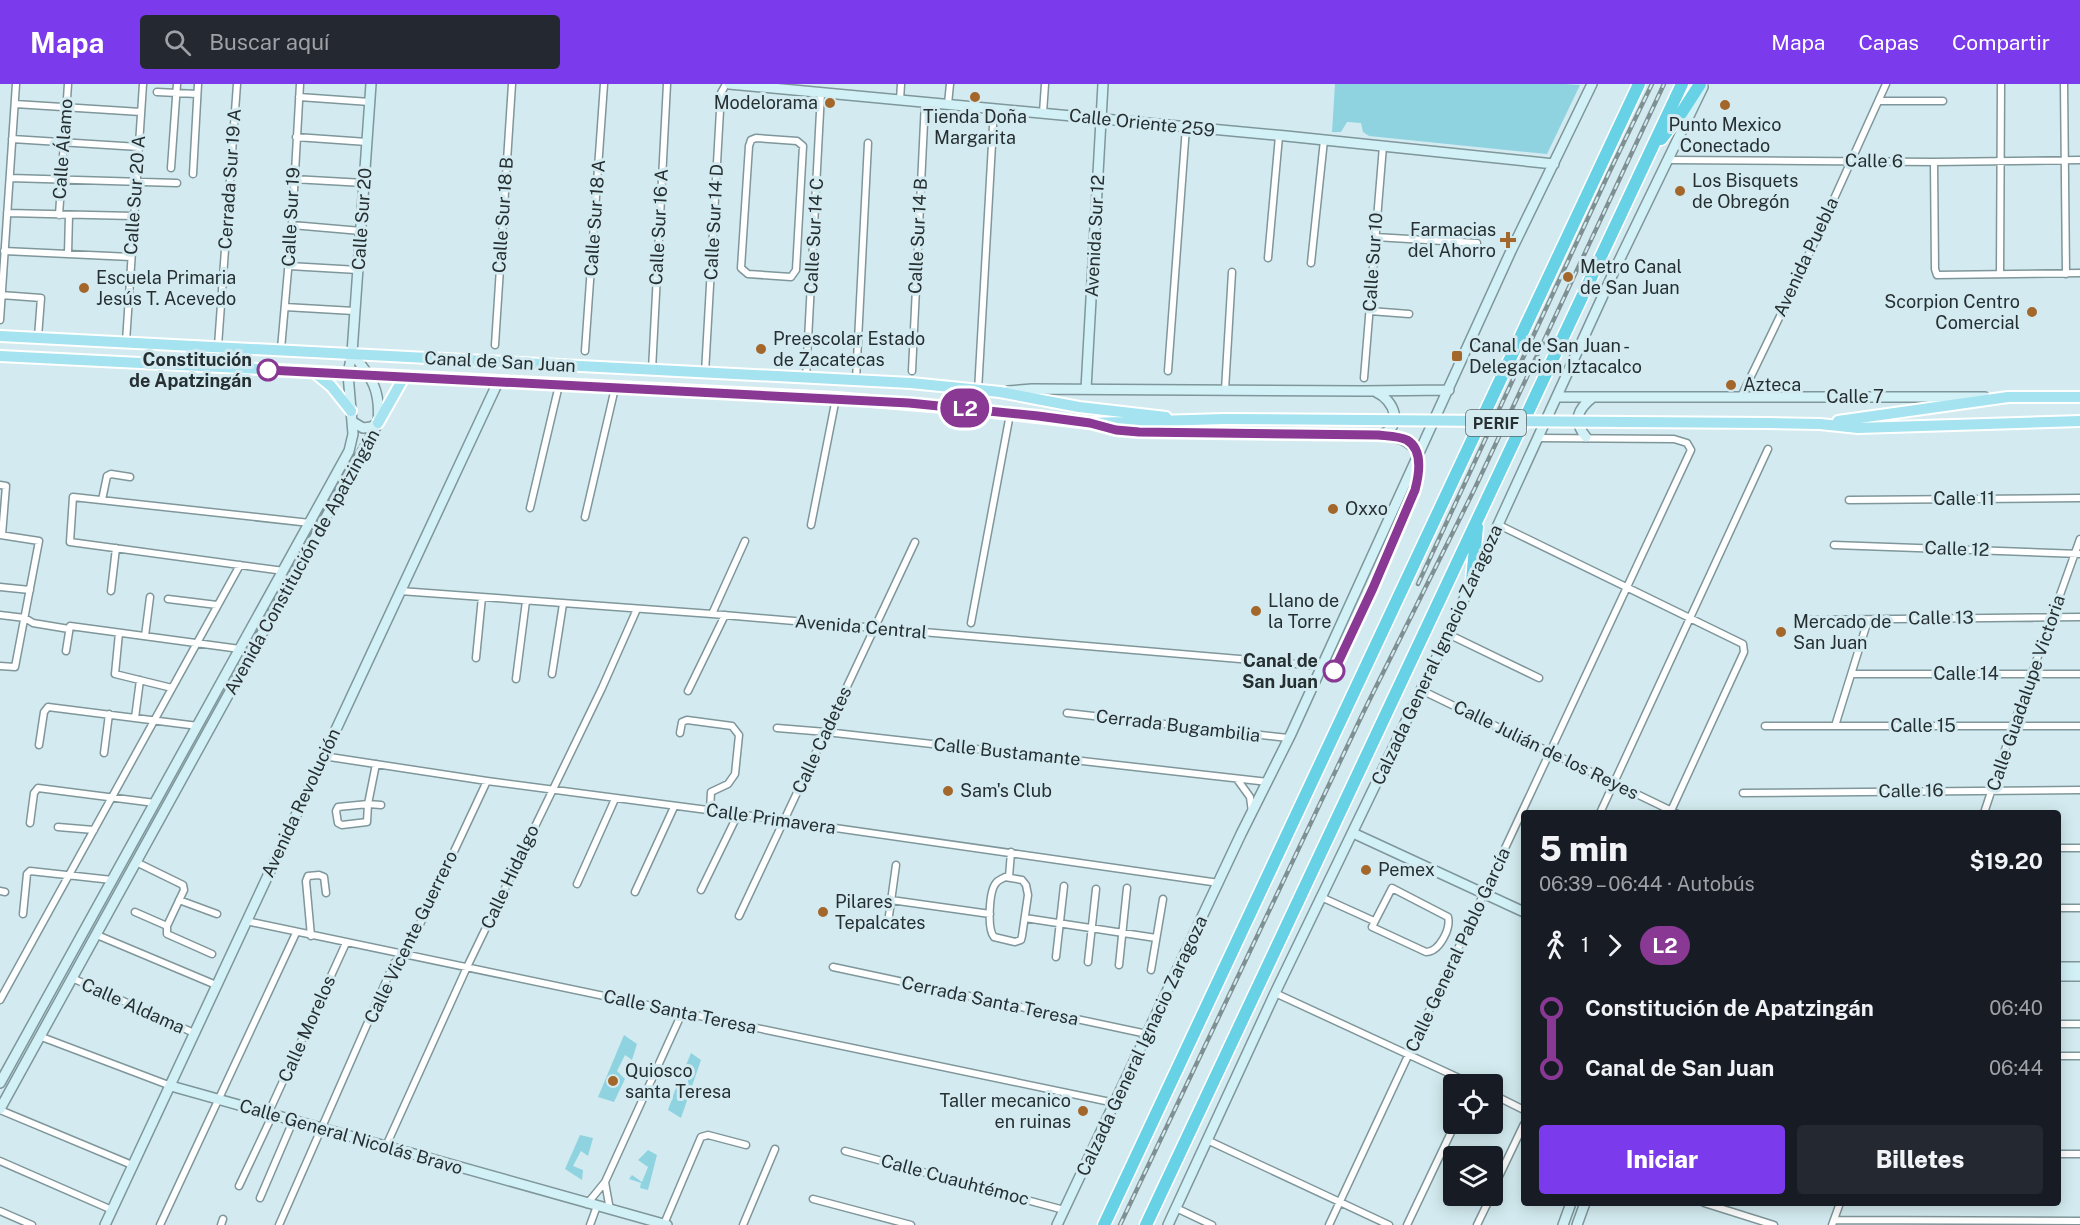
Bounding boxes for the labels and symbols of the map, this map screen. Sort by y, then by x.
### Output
marker: Tienda Doña Margarita [968,90,982,104]
place label: Modelorama [714,92,818,113]
marker: Modelorama [823,96,837,110]
street label: Calle Álamo [48,98,76,200]
marker: Punto Mexico Conectado [1718,98,1732,112]
street label: Calle Oriente 259 [1068,104,1216,141]
place label: Tienda Doña Margarita [923,106,1027,148]
street label: Cerrada Sur 19 A [214,108,245,250]
place label: Punto Mexico Conectado [1668,114,1782,156]
street label: Calle Sur 20 A [120,134,149,255]
street label: Calle 6 [1845,149,1903,172]
street label: Calle Sur 18 B [488,156,517,274]
street label: Calle Sur 18 A [580,159,609,277]
street label: Calle Sur 14 D [700,163,727,281]
street label: Calle Sur 19 [277,167,304,267]
street label: Calle Sur 20 [347,167,376,271]
street label: Calle Sur 16 A [645,168,672,286]
place label: Los Bisquets de Obregón [1692,170,1798,212]
street label: Avenida Sur 12 [1081,174,1108,298]
street label: Calle Sur 14 C [800,177,827,295]
street label: Calle Sur 14 B [904,178,931,294]
marker: Los Bisquets de Obregón [1673,184,1687,198]
street label: Avenida Puebla [1769,194,1842,320]
street label: Calle Sur 10 [1359,212,1386,312]
place label: Farmacias del Ahorro [1408,219,1496,261]
marker: Farmacias del Ahorro [1501,233,1515,247]
place label: Metro Canal de San Juan [1580,256,1682,298]
place label: Escuela Primaria Jesús T. Acevedo [96,267,236,309]
marker: Metro Canal de San Juan [1561,270,1575,284]
marker: Escuela Primaria Jesús T. Acevedo [77,281,91,295]
place label: Scorpion Centro Comercial [1884,291,2020,333]
marker: Scorpion Centro Comercial [2025,305,2039,319]
place label: Preescolar Estado de Zacatecas [773,328,925,370]
place label: Canal de San Juan - Delegacion Iztacalco [1469,335,1642,377]
marker: Preescolar Estado de Zacatecas [754,342,768,356]
street label: Canal de San Juan [424,347,576,376]
place label: Constitución de Apatzingán [129,349,252,391]
marker: Canal de San Juan - Delegacion Iztacalco [1450,349,1464,363]
marker: Constitución de Apatzingán [257,359,279,381]
place label: Azteca [1743,374,1801,395]
marker: Azteca [1724,378,1738,392]
street label: Calle 7 [1826,386,1884,407]
line badge: L2 [938,388,992,428]
road number: PERIF [1466,410,1526,436]
street label: Avenida Constitución de Apatzingán [220,425,383,698]
street label: Calle 11 [1933,488,1995,509]
place label: Oxxo [1345,498,1388,519]
marker: Oxxo [1326,502,1340,516]
street label: Calzada General Ignacio Zaragoza [1367,521,1506,788]
street label: Calle 12 [1924,537,1990,560]
place label: Llano de la Torre [1268,590,1339,632]
street label: Calle Guadalupe Victoria [1982,592,2069,794]
marker: Llano de la Torre [1249,604,1263,618]
street label: Calle 13 [1908,606,1974,629]
street label: Avenida Central [794,610,928,643]
place label: Mercado de San Juan [1793,611,1891,653]
marker: Mercado de San Juan [1774,625,1788,639]
place label: Canal de San Juan [1242,650,1318,692]
marker: Canal de San Juan [1323,660,1345,682]
street label: Calle 14 [1933,663,1999,684]
street label: Calle Cadetes [788,683,855,797]
street label: Calle Julián de los Reyes [1450,696,1642,804]
street label: Cerrada Bugambilia [1095,705,1261,746]
street label: Calle 15 [1890,715,1956,736]
street label: Avenida Revolución [257,725,344,881]
street label: Calle Bustamante [933,733,1082,770]
street label: Calle 16 [1878,779,1944,802]
place label: Sam's Club [960,780,1052,801]
marker: Sam's Club [941,784,955,798]
street label: Calle Primavera [705,799,837,838]
street label: Calle Hidalgo [476,821,543,932]
street label: Calle General Pablo García [1401,844,1514,1055]
street label: Calle Vicente Guerrero [360,847,461,1026]
place label: Pemex [1378,859,1435,880]
marker: Pemex [1359,863,1373,877]
place label: Pilares Tepalcates [835,891,925,933]
marker: Pilares Tepalcates [816,905,830,919]
street label: Calzada General Ignacio Zaragoza [1072,912,1211,1179]
street label: Cerrada Santa Teresa [900,971,1080,1030]
street label: Calle Morelos [274,972,339,1085]
street label: Calle Aldama [78,973,188,1038]
street label: Calle Santa Teresa [602,985,759,1038]
place label: Quiosco santa Teresa [625,1060,731,1102]
marker: Quiosco santa Teresa [606,1074,620,1088]
place label: Taller mecanico en ruinas [940,1090,1071,1132]
street label: Calle General Nicolás Bravo [237,1095,465,1179]
marker: Taller mecanico en ruinas [1076,1104,1090,1118]
street label: Calle Cuauhtémoc [879,1150,1032,1209]

